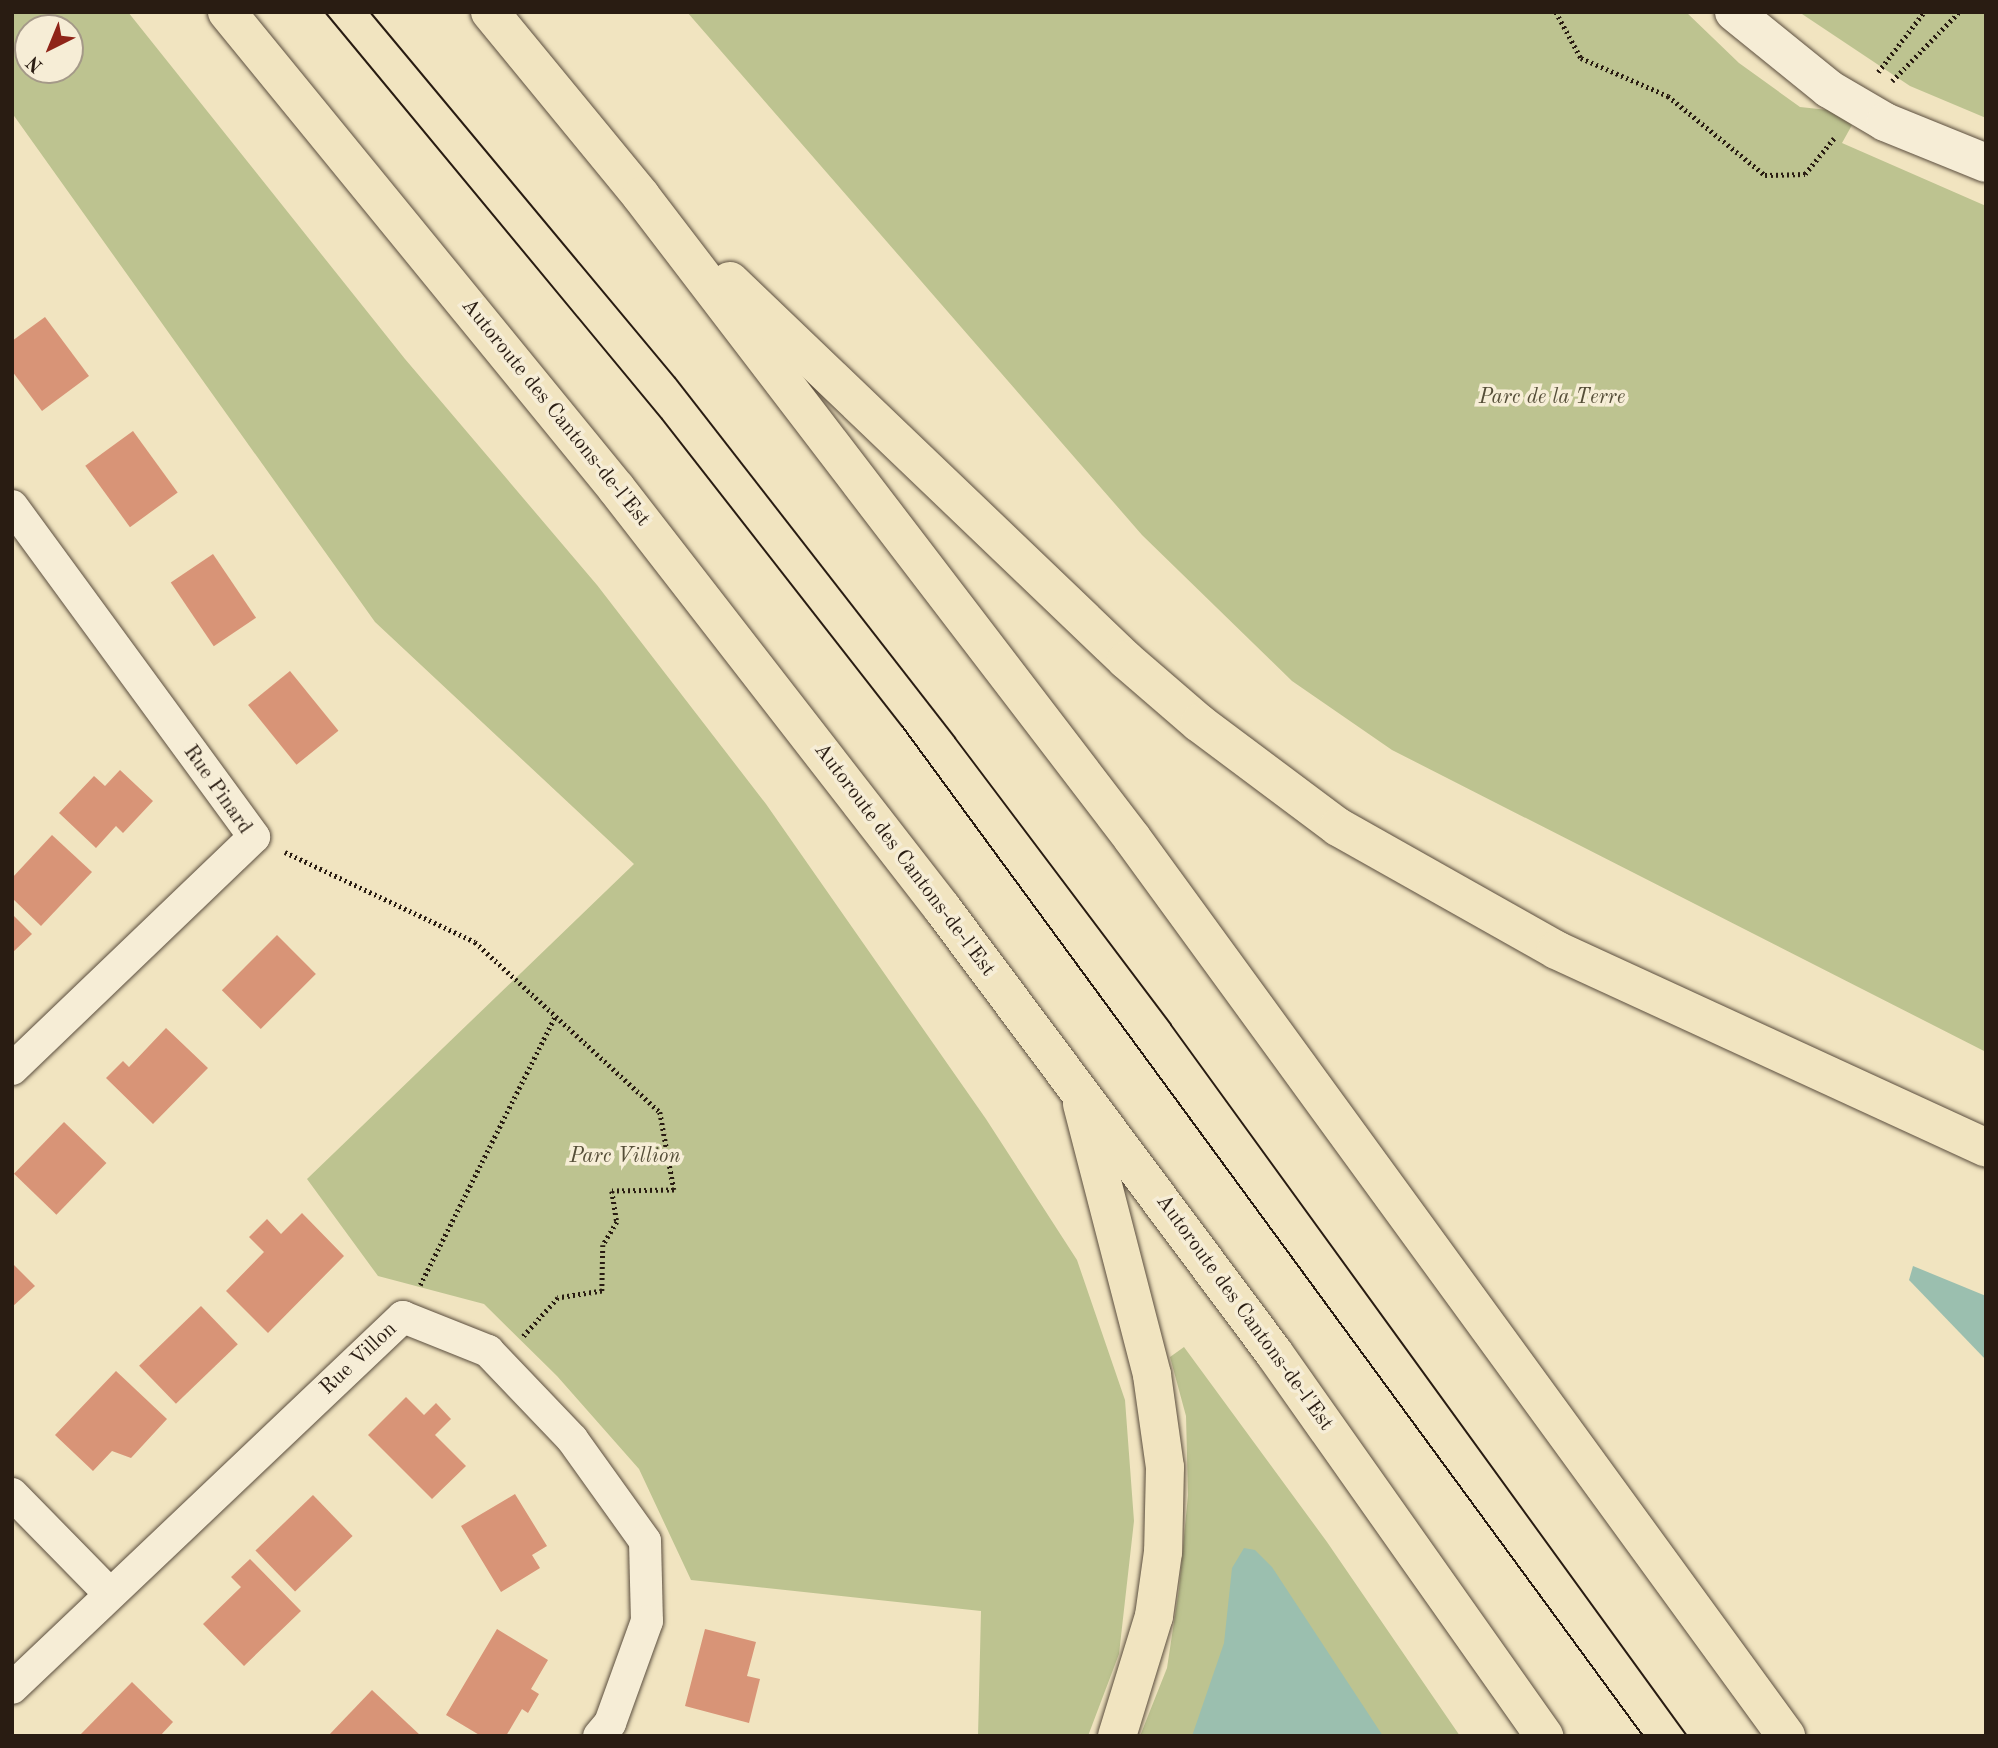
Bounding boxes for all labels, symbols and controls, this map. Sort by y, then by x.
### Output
north arrow [14,14,84,84]
text: N [24,51,47,75]
street label: Autoroute des Cantons-de-l'Est [455,294,655,532]
park label: Parc de la Terre [1479,385,1625,411]
street label: Autoroute des Cantons-de-l'Est [808,738,1000,982]
street label: Rue Pinard [177,741,257,839]
park label: Parc Villion [570,1144,680,1170]
street label: Autoroute des Cantons-de-l'Est [1150,1190,1338,1436]
street label: Rue Villon [315,1317,403,1401]

